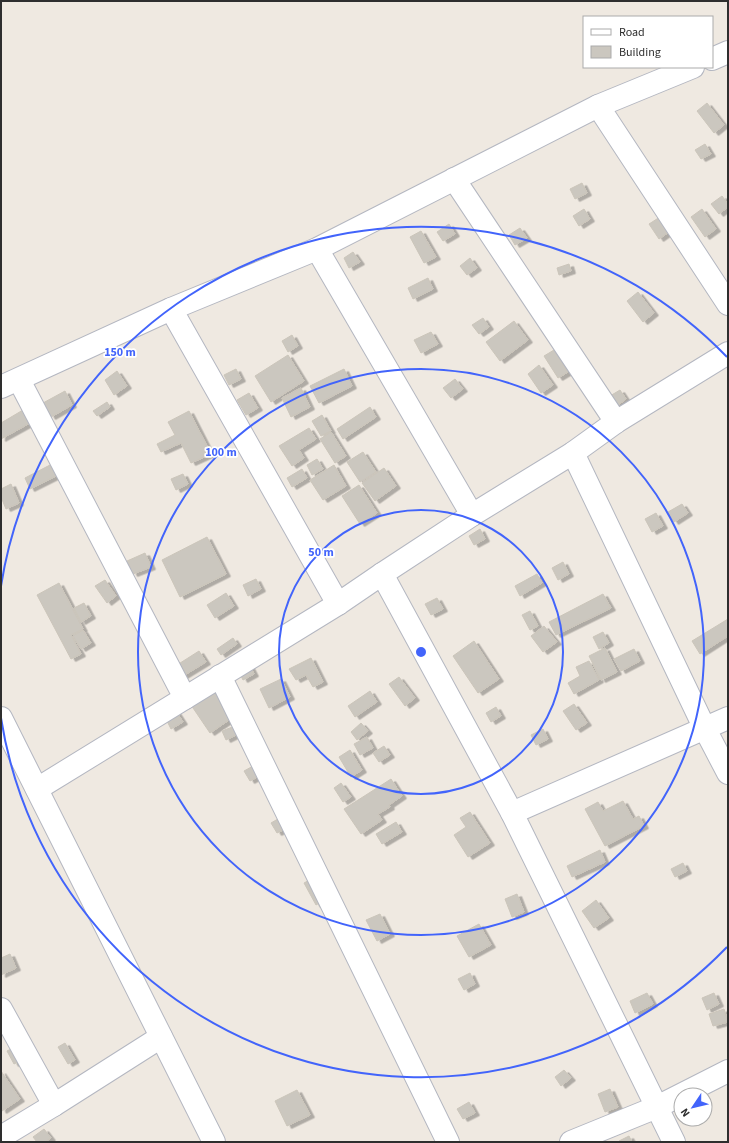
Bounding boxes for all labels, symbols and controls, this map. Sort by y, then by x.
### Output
legend [583,16,713,68]
text: Road [619,24,645,41]
text: Building [619,44,661,61]
text: 150 m [104,344,136,361]
text: 100 m [205,444,237,461]
text: 50 m [308,544,334,561]
centre of rings [414,645,428,659]
north arrow [673,1087,713,1127]
text: N [677,1105,693,1120]

